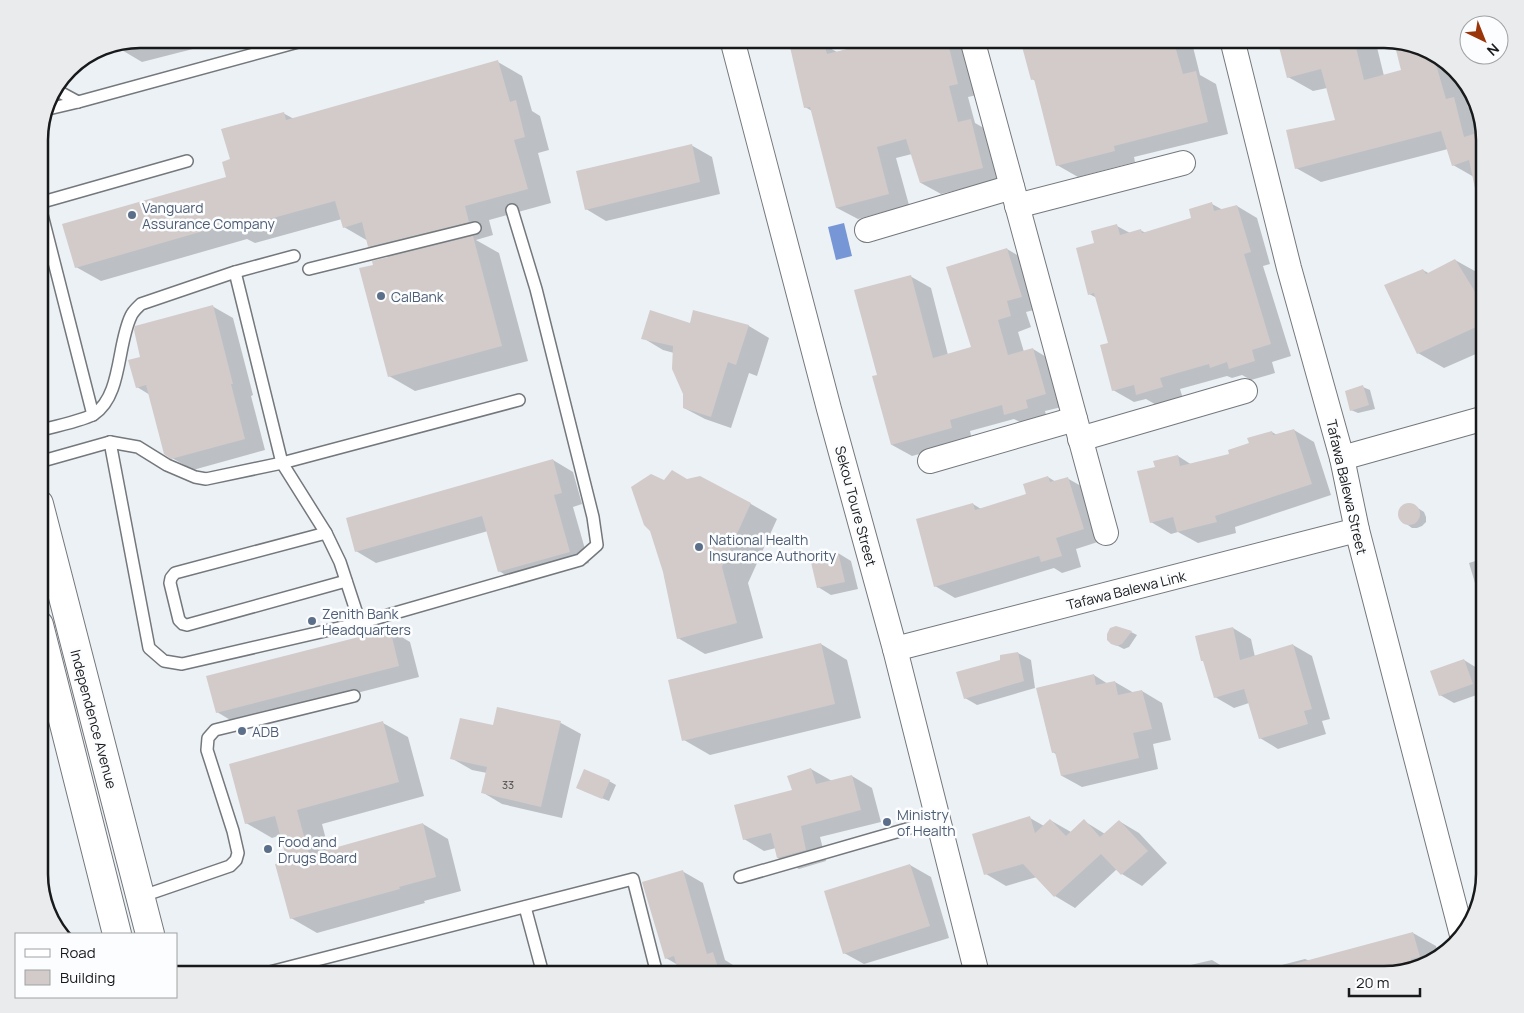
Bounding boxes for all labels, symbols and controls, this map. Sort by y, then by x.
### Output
north arrow [1459,15,1509,65]
text: N [1483,39,1503,60]
place label: Vanguard Assurance Company [142,198,275,233]
marker: Vanguard Assurance Company [126,209,138,221]
place label: CalBank [391,287,445,306]
marker: CalBank [375,290,387,302]
street label: Tafawa Balewa Street [1322,418,1372,557]
street label: Sekou Toure Street [831,444,881,569]
place label: National Health Insurance Authority [709,530,837,565]
marker: National Health Insurance Authority [693,541,705,553]
street label: Tafawa Balewa Link [1064,566,1189,614]
place label: Zenith Bank Headquarters [322,604,411,639]
marker: Zenith Bank Headquarters [306,615,318,627]
street label: Independence Avenue [66,647,122,791]
place label: ADB [252,722,279,741]
marker: ADB [236,725,248,737]
house number: 33 [502,777,514,792]
place label: Ministry of Health [897,805,956,840]
marker: Ministry of Health [881,816,893,828]
place label: Food and Drugs Board [278,832,357,867]
marker: Food and Drugs Board [262,843,274,855]
legend [15,933,178,998]
text: Road [60,942,96,963]
scale bar [1349,966,1420,998]
text: Building [60,967,115,988]
text: 20 m [1356,972,1389,993]

